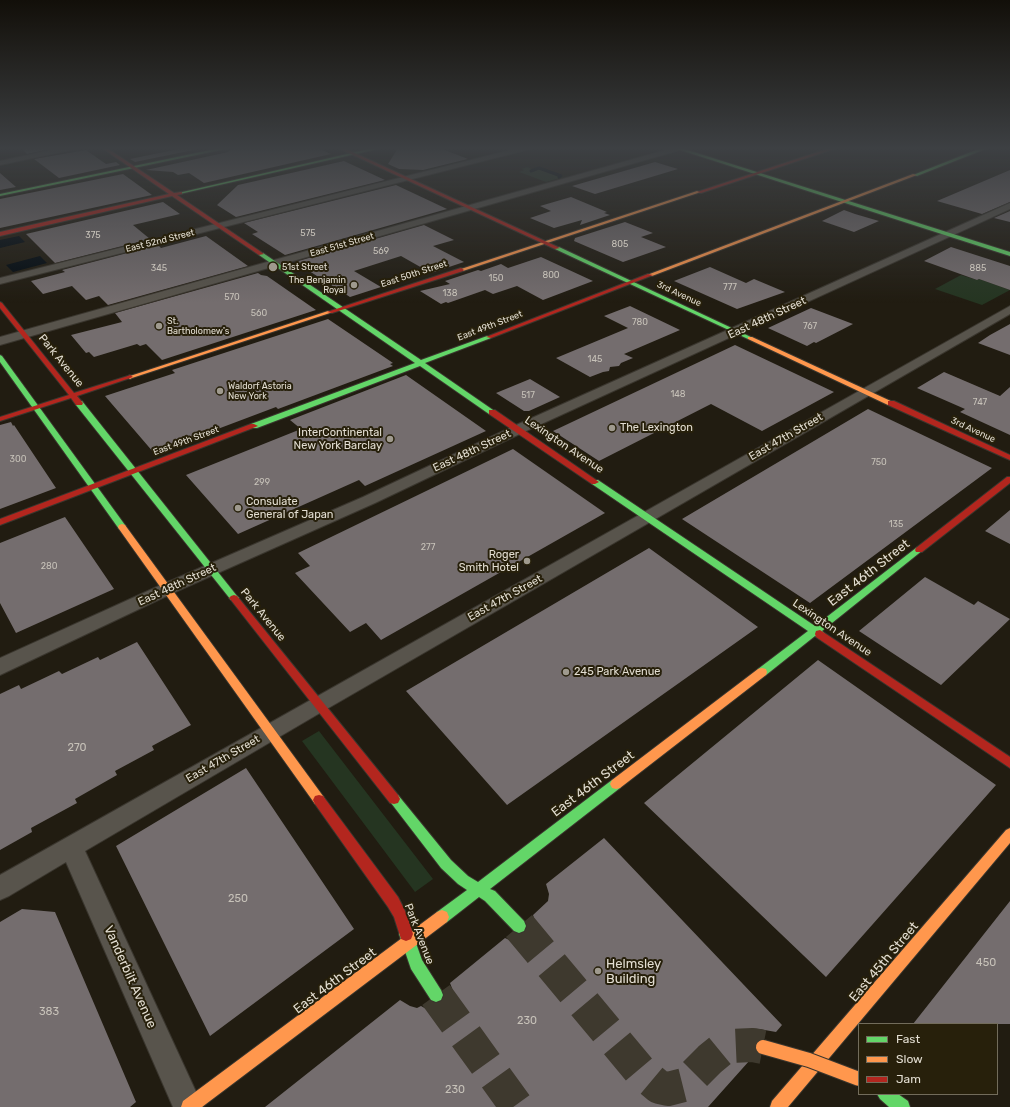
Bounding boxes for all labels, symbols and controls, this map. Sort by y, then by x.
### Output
street label: East 52nd Street [125,227,195,255]
house number: 575 [300,228,316,238]
house number: 375 [85,230,101,240]
street label: East 51st Street [309,231,375,259]
house number: 805 [612,239,628,249]
house number: 569 [373,246,389,256]
street label: East 50th Street [380,258,448,290]
marker: 51st Street [267,261,279,273]
place label: 51st Street [282,262,327,272]
house number: 345 [151,263,167,273]
house number: 885 [970,263,986,273]
house number: 800 [542,270,560,280]
house number: 150 [489,273,503,283]
place label: The Benjamin Royal [289,275,346,296]
street label: 3rd Avenue [655,279,703,309]
marker: The Benjamin Royal [349,280,359,290]
house number: 777 [723,282,737,292]
house number: 138 [443,288,457,298]
house number: 570 [224,292,240,302]
street label: East 48th Street [726,294,808,342]
house number: 560 [251,308,267,318]
street label: East 49th Street [456,309,524,343]
place label: St. Bartholomew's [167,316,229,337]
house number: 780 [632,317,648,327]
marker: St. Bartholomew's [154,321,164,331]
house number: 767 [803,321,817,331]
street label: Park Avenue [36,332,86,390]
house number: 145 [588,354,602,364]
place label: Waldorf Astoria New York [228,381,292,402]
marker: Waldorf Astoria New York [215,386,225,396]
house number: 148 [670,389,686,399]
house number: 517 [521,390,535,400]
house number: 747 [973,397,987,407]
street label: East 47th Street [747,411,825,463]
street label: Lexington Avenue [522,414,606,476]
street label: 3rd Avenue [949,415,997,445]
place label: The Lexington [620,421,693,435]
marker: The Lexington [607,423,617,433]
street label: East 49th Street [152,424,220,458]
place label: InterContinental New York Barclay [294,426,382,452]
street label: East 48th Street [431,427,513,475]
marker: InterContinental New York Barclay [385,434,395,444]
house number: 300 [10,454,26,464]
house number: 750 [871,457,887,467]
house number: 299 [254,477,270,487]
place label: Consulate General of Japan [246,495,333,521]
marker: Consulate General of Japan [233,503,243,513]
house number: 135 [889,519,903,529]
street label: East 46th Street [825,536,913,610]
house number: 277 [421,542,435,552]
place label: Roger Smith Hotel [459,548,519,574]
marker: Roger Smith Hotel [522,556,532,566]
house number: 280 [41,561,57,571]
street label: East 48th Street [136,561,218,609]
street label: East 47th Street [465,572,545,624]
street label: Park Avenue [238,586,288,644]
street label: Lexington Avenue [790,597,874,659]
place label: 245 Park Avenue [574,665,661,679]
marker: 245 Park Avenue [561,667,571,677]
street label: East 47th Street [184,733,262,785]
house number: 270 [67,741,87,755]
street label: East 46th Street [549,748,637,820]
house number: 250 [228,892,248,906]
street label: Park Avenue [401,902,437,966]
street label: East 45th Street [846,919,922,1005]
street label: Vanderbilt Avenue [100,923,160,1031]
street label: East 46th Street [291,945,379,1017]
place label: Helmsley Building [606,956,661,987]
house number: 450 [976,956,996,970]
marker: Helmsley Building [593,966,603,976]
house number: 383 [39,1005,59,1019]
house number: 230 [517,1014,537,1028]
legend [858,1023,998,1095]
text: Fast [896,1032,920,1046]
text: Slow [896,1052,923,1066]
text: Jam [896,1072,921,1086]
house number: 230 [445,1083,465,1097]

